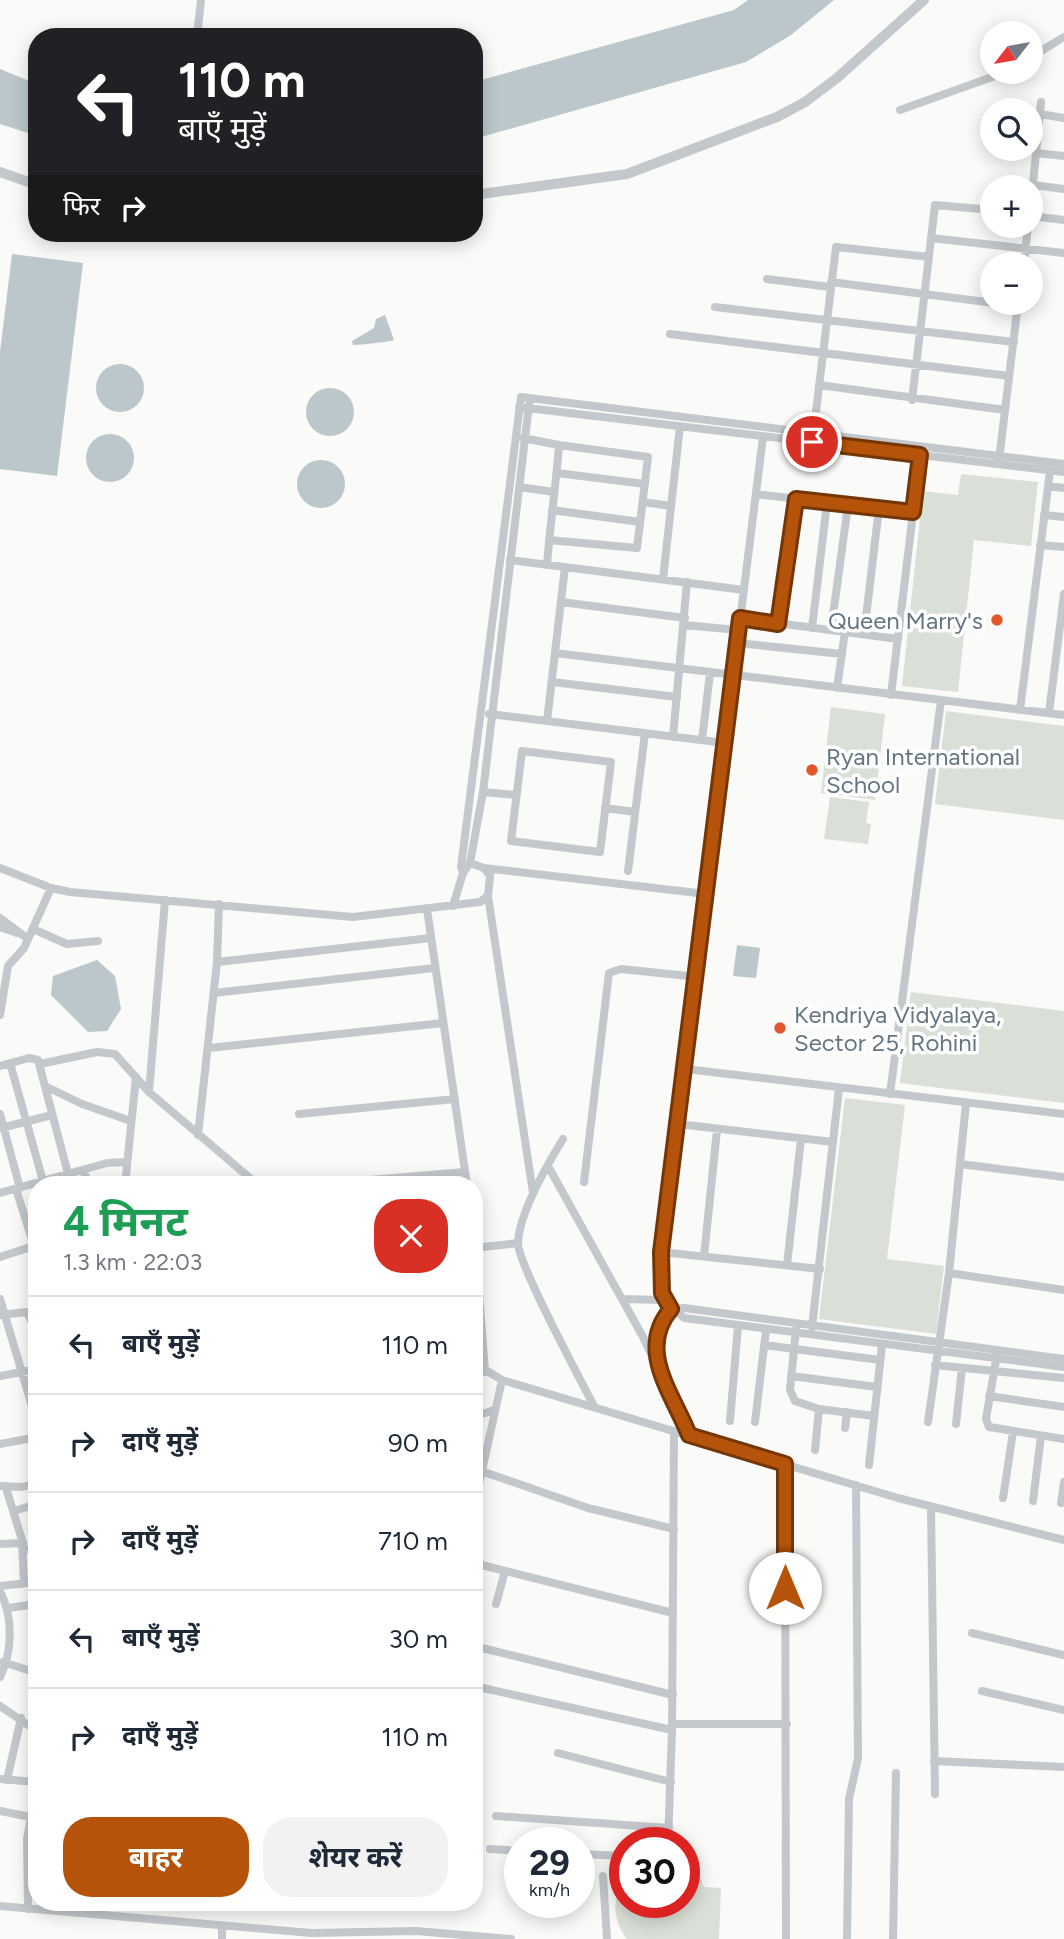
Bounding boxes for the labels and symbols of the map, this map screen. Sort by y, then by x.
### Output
north arrow [980,21,1043,84]
pin [782,412,842,472]
place label: Queen Marry's [828,606,983,635]
marker: Queen Marry's [989,612,1005,628]
place label: Ryan International School [826,742,1020,799]
marker: Ryan International School [804,762,820,778]
place label: Kendriya Vidyalaya, Sector 25, Rohini [794,1000,1001,1057]
marker: Kendriya Vidyalaya, Sector 25, Rohini [772,1020,788,1036]
position arrow [748,1551,822,1625]
speed limit sign: 30 [609,1827,700,1918]

